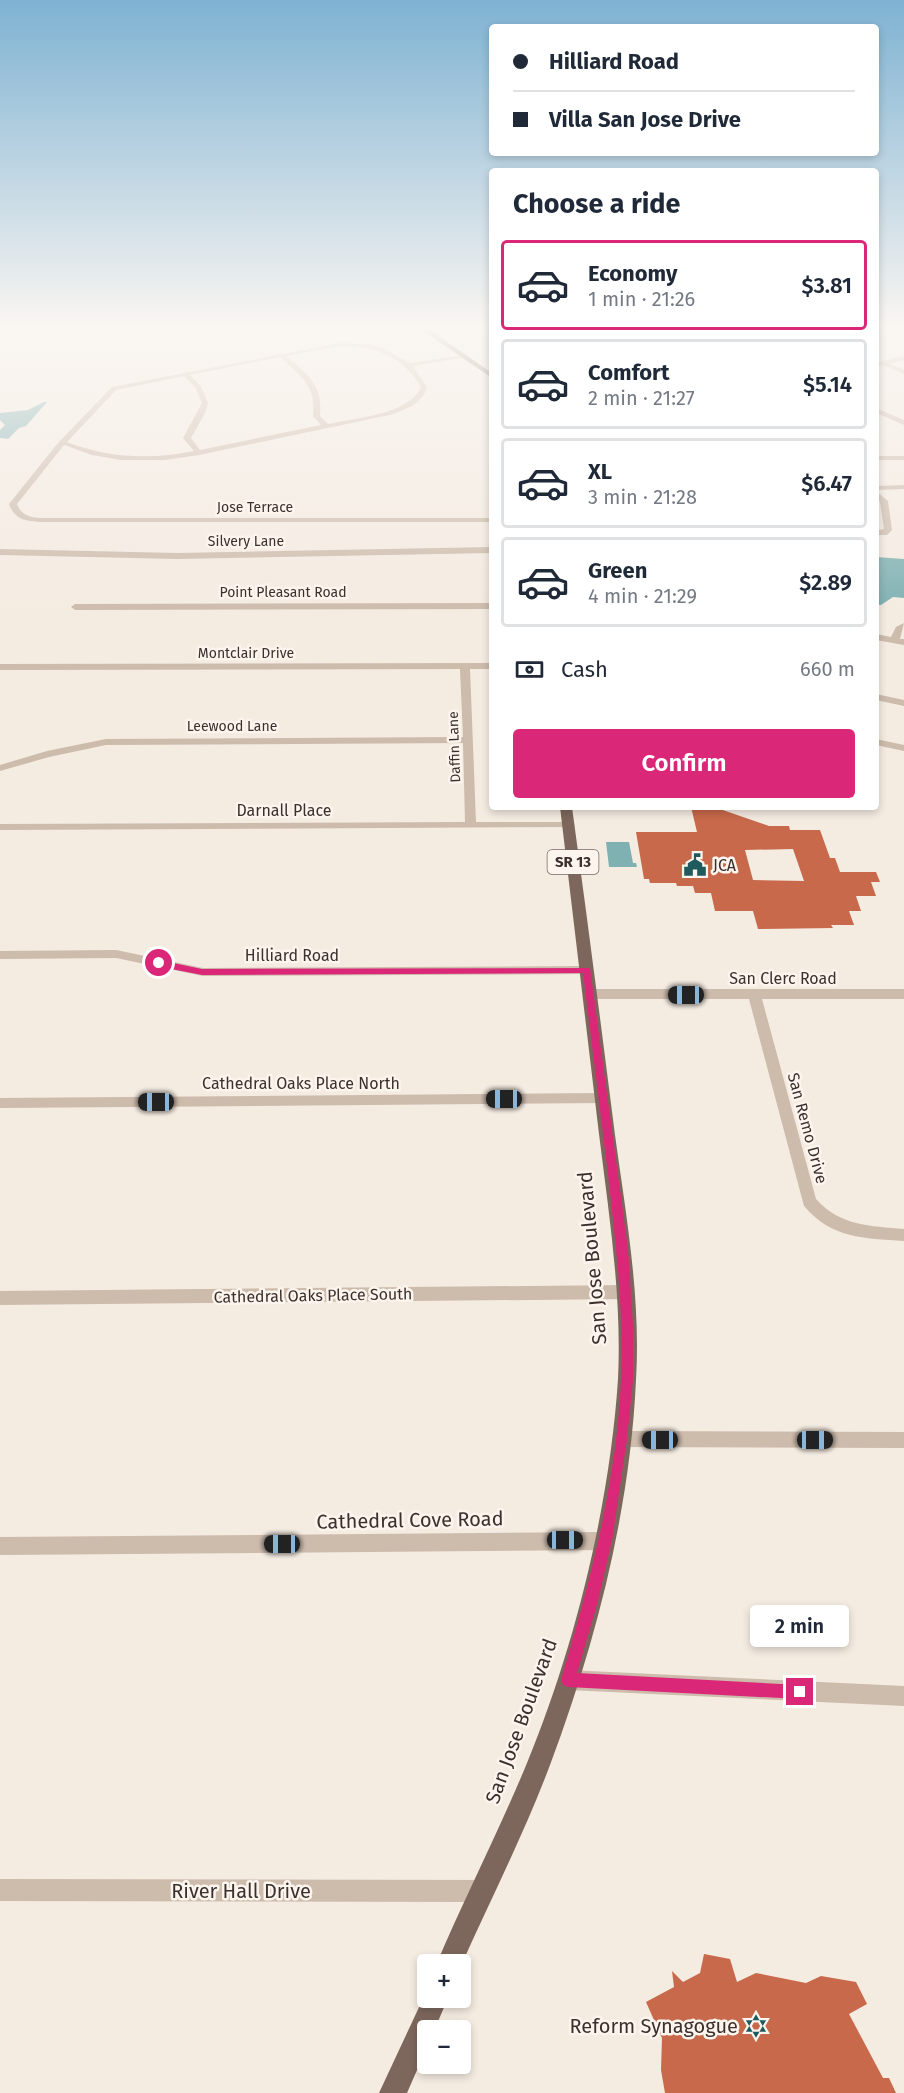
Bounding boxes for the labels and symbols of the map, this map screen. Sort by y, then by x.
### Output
street label: Jose Terrace [217,499,293,516]
street label: Silvery Lane [208,533,284,550]
street label: Point Pleasant Road [219,584,347,601]
street label: Montclair Drive [198,645,294,662]
street label: Daffin Lane [445,711,464,783]
street label: Leewood Lane [187,718,277,735]
street label: Darnall Place [236,801,332,820]
road number: SR 13 [548,850,598,874]
public building icon: JCA [682,852,708,878]
place label: JCA [713,856,737,875]
street label: Hilliard Road [245,946,339,965]
route start [145,949,172,976]
street label: San Clerc Road [729,969,837,988]
car [668,986,704,1004]
street label: San Remo Drive [784,1071,831,1186]
street label: Cathedral Oaks Place North [202,1074,400,1093]
car [486,1090,522,1108]
car [138,1093,174,1111]
street label: San Jose Boulevard [572,1170,612,1346]
street label: Cathedral Oaks Place South [213,1284,413,1307]
car [642,1431,678,1449]
car [797,1431,833,1449]
street label: Cathedral Cove Road [316,1506,504,1534]
car [547,1531,583,1549]
car [264,1535,300,1553]
callout: 2 min [750,1605,850,1647]
street label: San Jose Boulevard [480,1635,562,1807]
route end [786,1678,813,1705]
street label: River Hall Drive [171,1879,311,1903]
synagogue icon: Reform Synagogue [743,2013,769,2039]
place label: Reform Synagogue [570,2014,738,2038]

